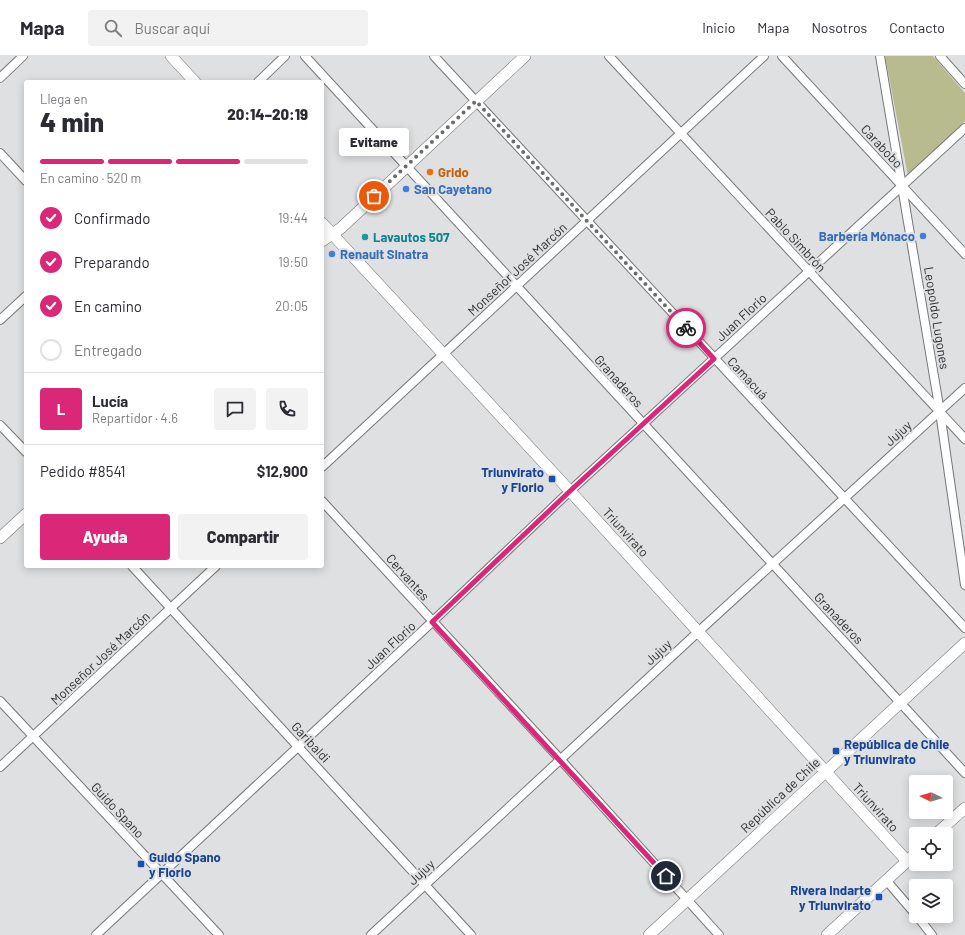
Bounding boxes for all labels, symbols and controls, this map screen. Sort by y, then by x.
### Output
search box [88,10,368,46]
text: Mapa [20,16,64,39]
icon: search [102,17,124,39]
text: Buscar aquí [134,19,210,37]
text: Inicio [702,19,735,36]
text: Mapa [757,19,789,36]
text: Nosotros [811,19,867,36]
text: Contacto [889,19,945,36]
text: Llega en [40,91,87,107]
text: 20:14–20:19 [227,105,308,123]
text: 4 min [40,106,104,137]
street label: Carabobo [858,121,906,171]
callout: Evitame [339,128,409,156]
text: Evitame [350,134,398,150]
place label: Grido [438,164,469,180]
marker: Grido [425,167,435,177]
text: En camino · 520 m [40,170,141,186]
pin [357,179,391,213]
place label: San Cayetano [414,181,492,197]
marker: San Cayetano [401,184,411,194]
icon: bag [363,185,385,207]
street label: Pablo Simbrón [762,205,830,275]
icon: check [40,207,62,229]
text: Confirmado [74,209,150,227]
text: 19:44 [278,210,308,226]
street label: Monseñor José Marcón [464,219,570,319]
place label: Barbería Mónaco [819,228,915,244]
place label: Lavautos 507 [373,229,450,245]
marker: Barbería Mónaco [918,231,928,241]
marker: Lavautos 507 [360,232,370,242]
place label: Renault Sinatra [340,246,428,262]
marker: Renault Sinatra [327,249,337,259]
icon: check [40,251,62,273]
text: Preparando [74,253,150,271]
text: 19:50 [278,254,308,270]
street label: Leopoldo Lugones [921,266,953,370]
street label: Juan Florio [712,290,770,344]
icon: check [40,295,62,317]
text: En camino [74,297,142,315]
text: 20:05 [275,298,308,314]
courier [666,308,706,348]
icon: bike [675,317,697,339]
text: Entregado [74,341,142,359]
street label: Granaderos [591,351,647,411]
street label: Camacuá [724,353,772,403]
button: chat [214,388,256,430]
button: phone [266,388,308,430]
text: Lucía [92,392,128,410]
text: L [57,400,65,418]
text: Repartidor · 4.6 [92,410,178,426]
street label: Jujuy [881,417,915,449]
text: Pedido #8541 [40,462,126,480]
text: $12,900 [257,462,308,480]
place label: Triunvirato y Florio [481,464,544,495]
marker: Triunvirato y Florio [547,474,557,484]
street label: Triunvirato [600,504,652,560]
button: Ayuda [40,514,170,560]
button: Compartir [178,514,308,560]
street label: Cervantes [383,550,433,604]
street label: Granaderos [811,589,867,647]
street label: Monseñor José Marcón [47,608,153,708]
street label: Juan Florio [361,618,419,672]
street label: Jujuy [641,636,675,668]
street label: Garibaldi [288,718,334,766]
place label: República de Chile y Triunvirato [844,736,949,767]
marker: República de Chile y Triunvirato [831,746,841,756]
street label: República de Chile [737,754,823,836]
north arrow [909,775,953,819]
map controls [909,775,953,923]
street label: Guido Spano [88,779,148,841]
street label: Triunvirato [850,779,902,835]
button: locate [909,827,953,871]
place label: Guido Spano y Florio [149,849,221,880]
street label: Jujuy [404,856,438,888]
marker: Guido Spano y Florio [136,859,146,869]
pin [649,859,683,893]
icon: home [655,865,677,887]
button: layers [909,879,953,923]
place label: Rivera Indarte y Triunvirato [790,882,871,913]
marker: Rivera Indarte y Triunvirato [874,892,884,902]

